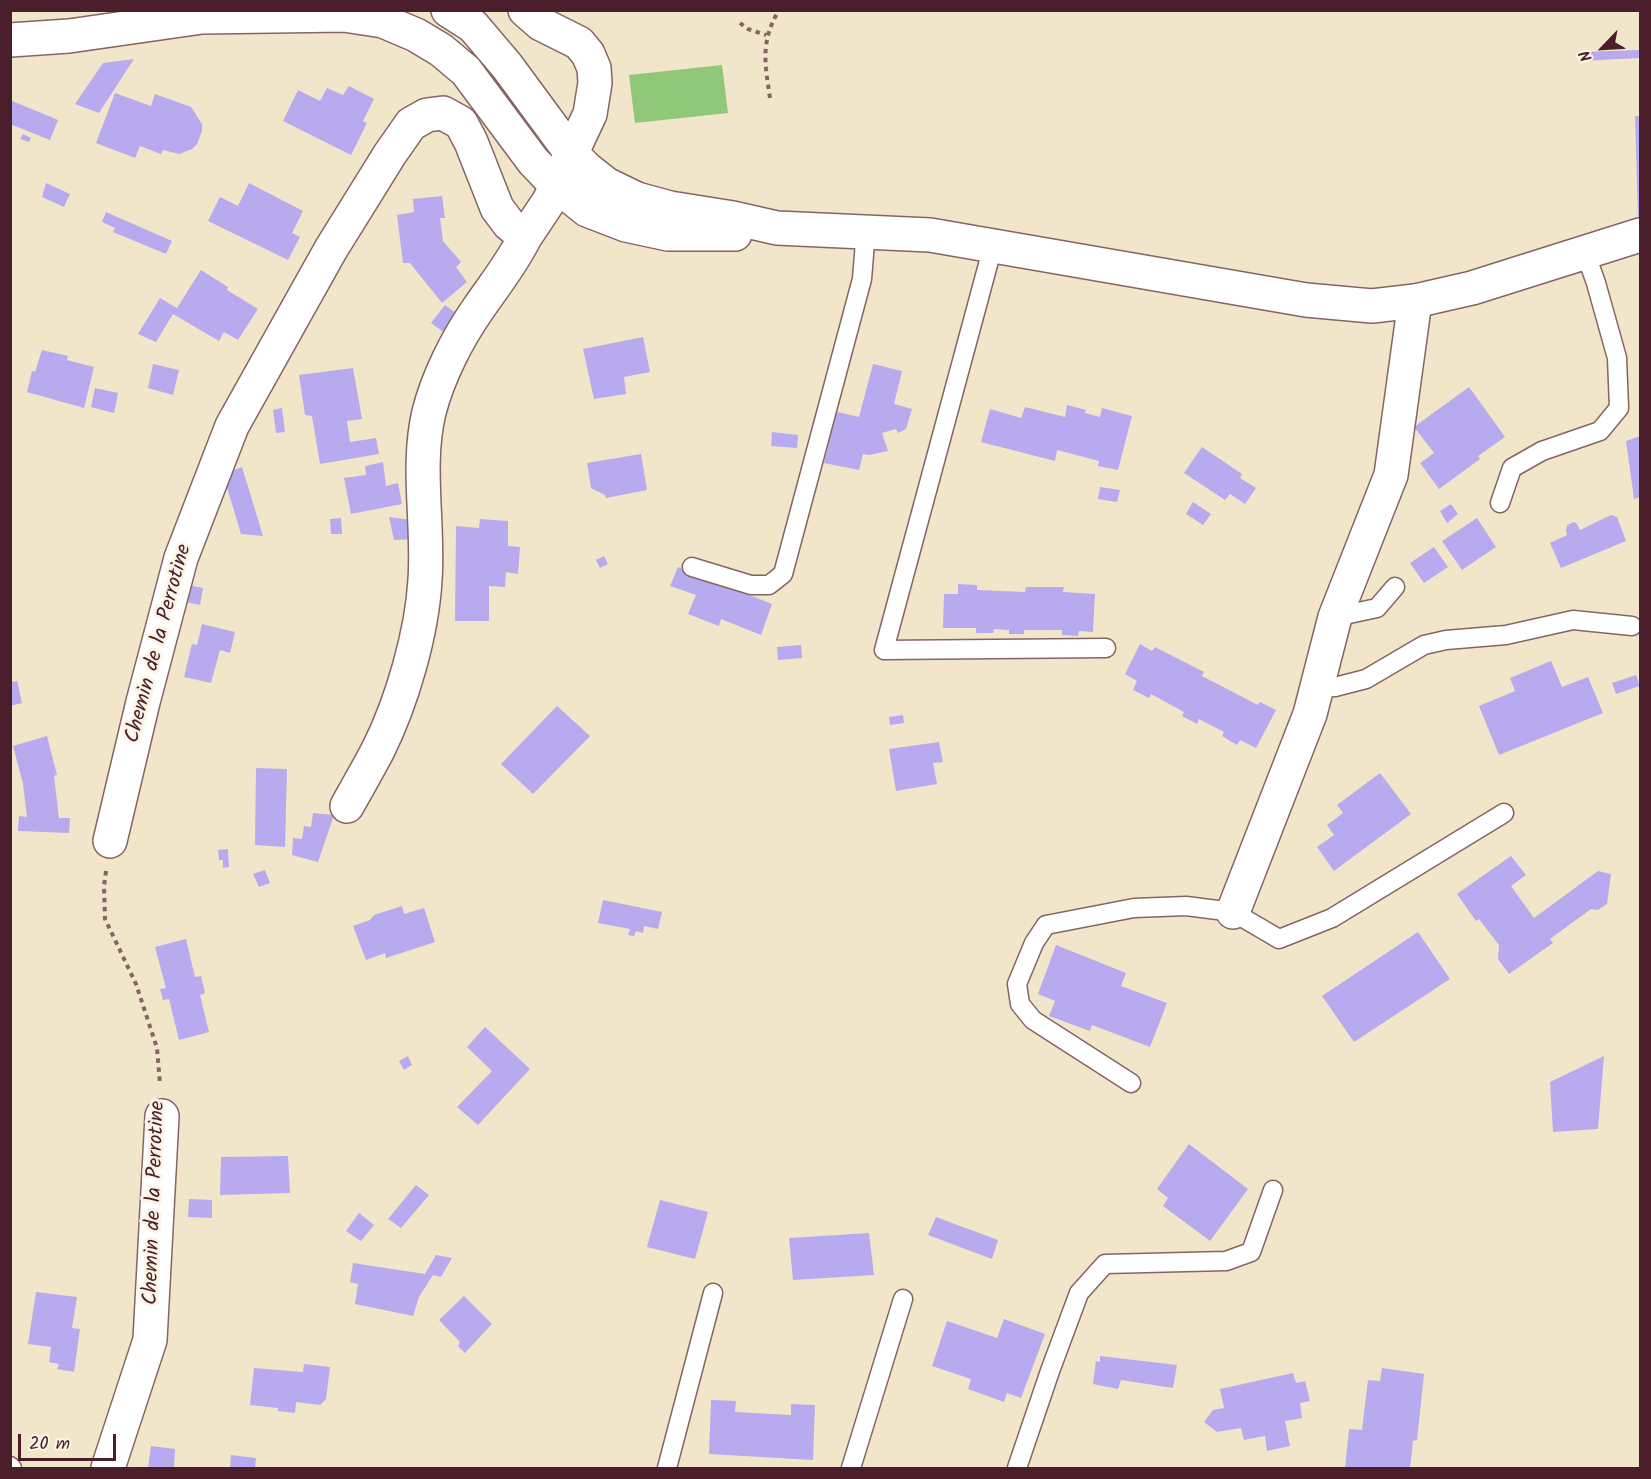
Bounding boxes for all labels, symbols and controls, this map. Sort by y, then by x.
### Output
north arrow [1573,18,1633,78]
text: N [1573,46,1600,66]
street label: Chemin de la Perrotine [121,542,199,746]
street label: Chemin de la Perrotine [140,1100,172,1306]
scale bar [21,1422,118,1460]
text: 20 m [29,1430,70,1459]

